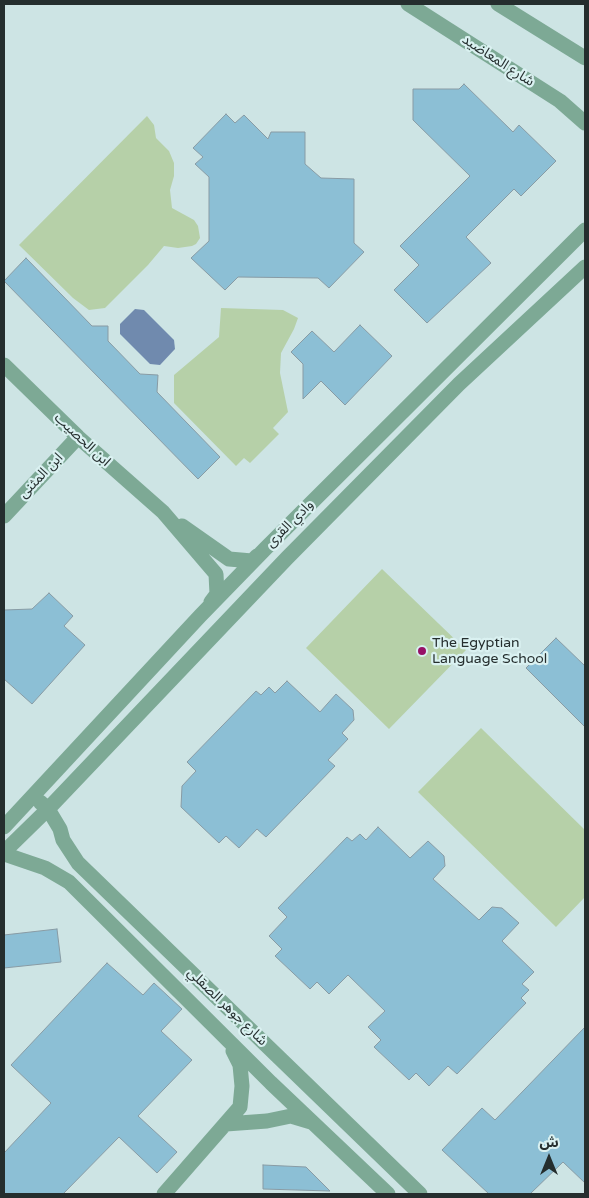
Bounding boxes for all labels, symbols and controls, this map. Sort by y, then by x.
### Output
street label: شارع المعاضيد [459,31,537,91]
street label: ابن الحصيب [50,410,114,470]
street label: ابن المثنى [15,450,67,502]
street label: وادي القرى [263,497,317,551]
place label: The Egyptian Language School [432,635,547,668]
marker: The Egyptian Language School [416,645,428,657]
street label: شارع جوهر الصقلي [184,965,270,1049]
north arrow [524,1133,574,1183]
text: ش [539,1134,559,1151]

